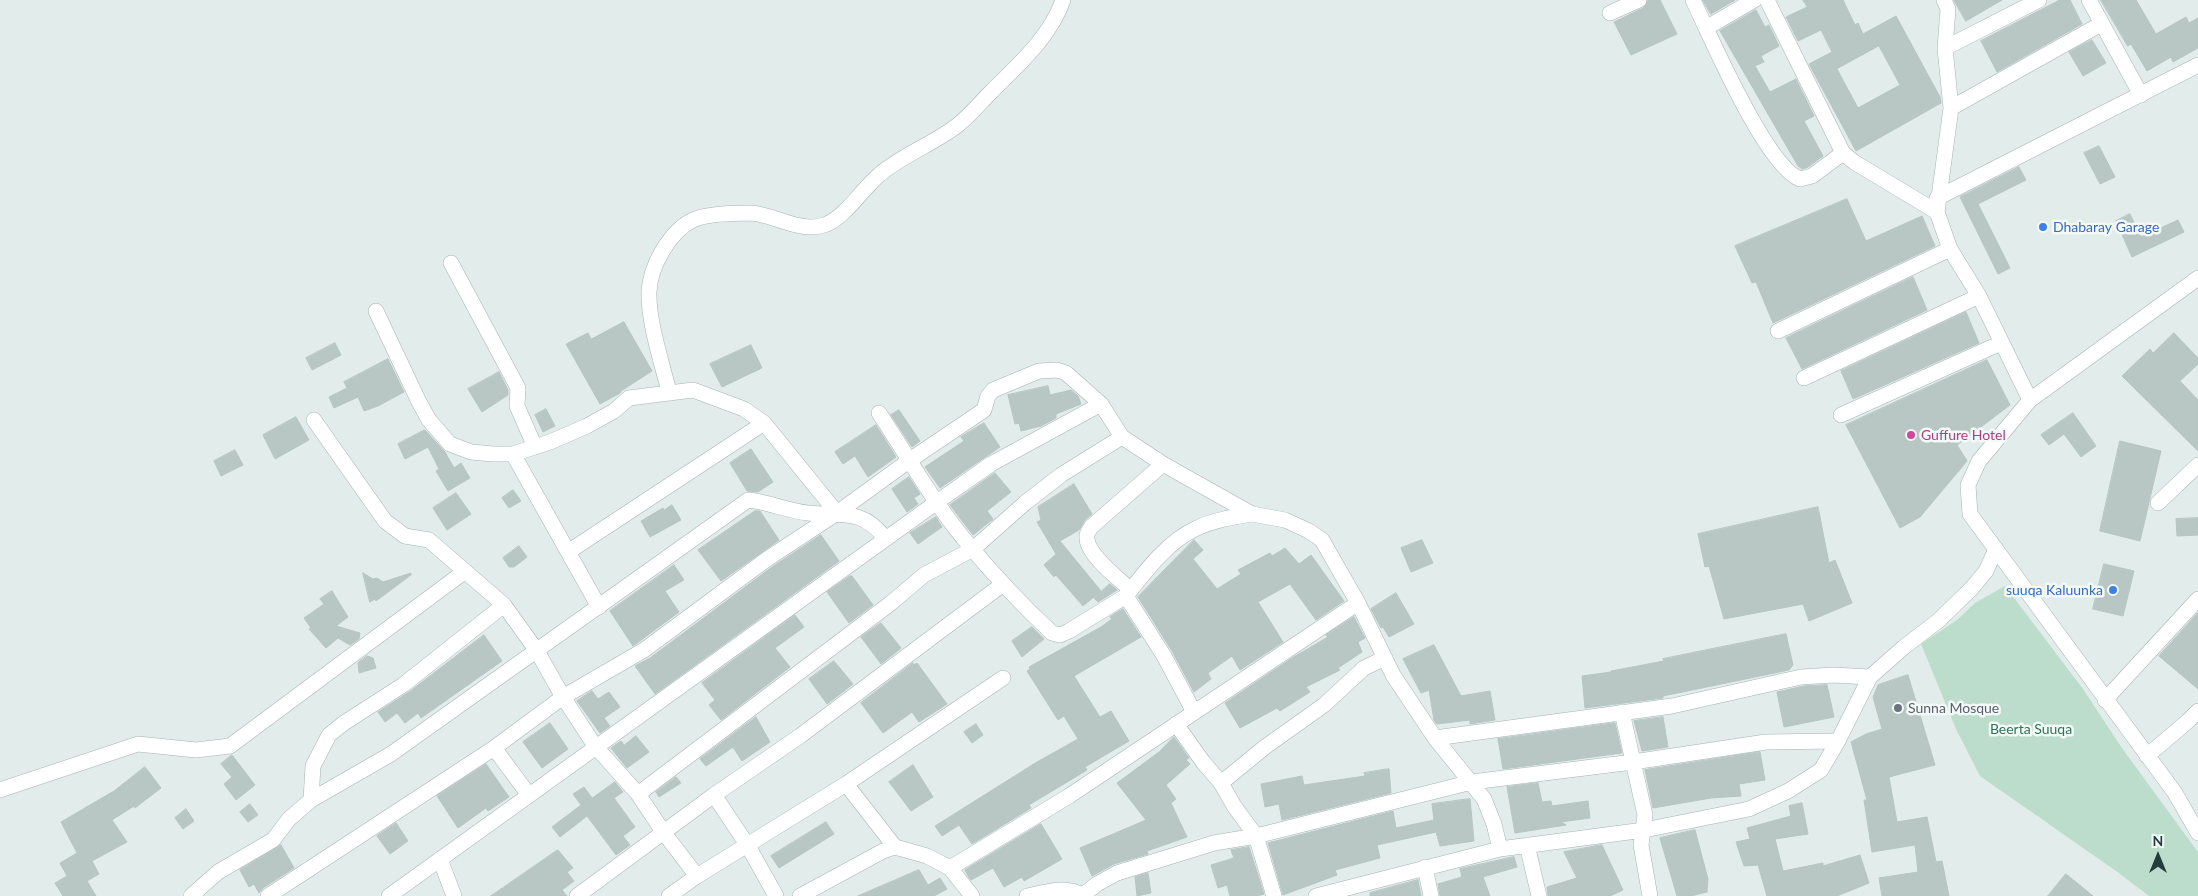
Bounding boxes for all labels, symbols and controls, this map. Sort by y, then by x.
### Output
place label: Dhabaray Garage [2053,219,2159,235]
marker: Dhabaray Garage [2037,221,2049,233]
place label: Guffure Hotel [1921,427,2006,443]
marker: Guffure Hotel [1905,429,1917,441]
place label: suuqa Kaluunka [2006,582,2103,598]
marker: suuqa Kaluunka [2107,584,2119,596]
place label: Sunna Mosque [1908,700,1999,716]
marker: Sunna Mosque [1892,702,1904,714]
park label: Beerta Suuqa [1990,721,2072,737]
north arrow [2133,831,2183,881]
text: N [2153,832,2163,849]

